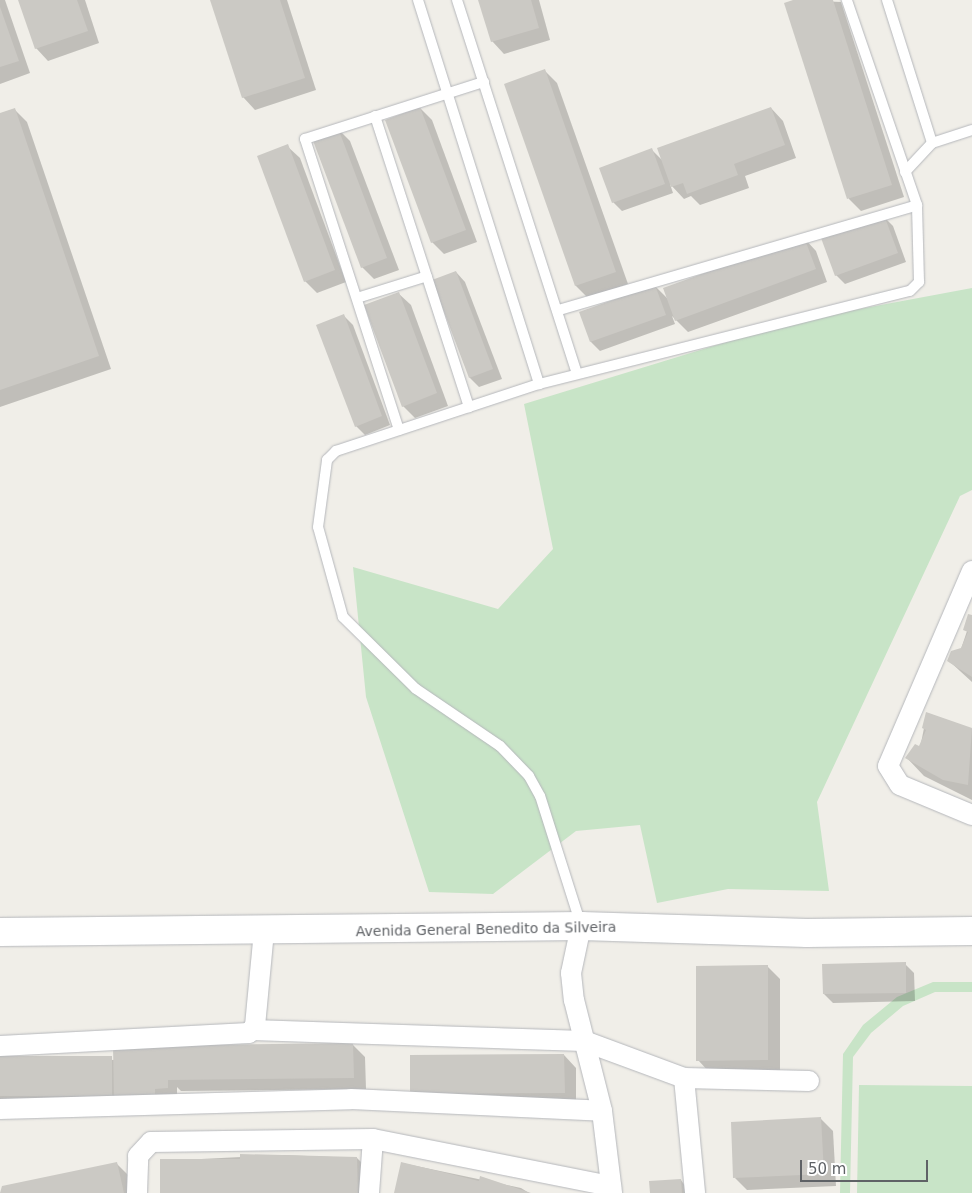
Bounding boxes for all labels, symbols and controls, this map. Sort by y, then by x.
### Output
street label: Avenida General Benedito da Silveira [356,918,616,940]
scale bar [802,1150,930,1182]
text: 50 m [808,1160,846,1178]

